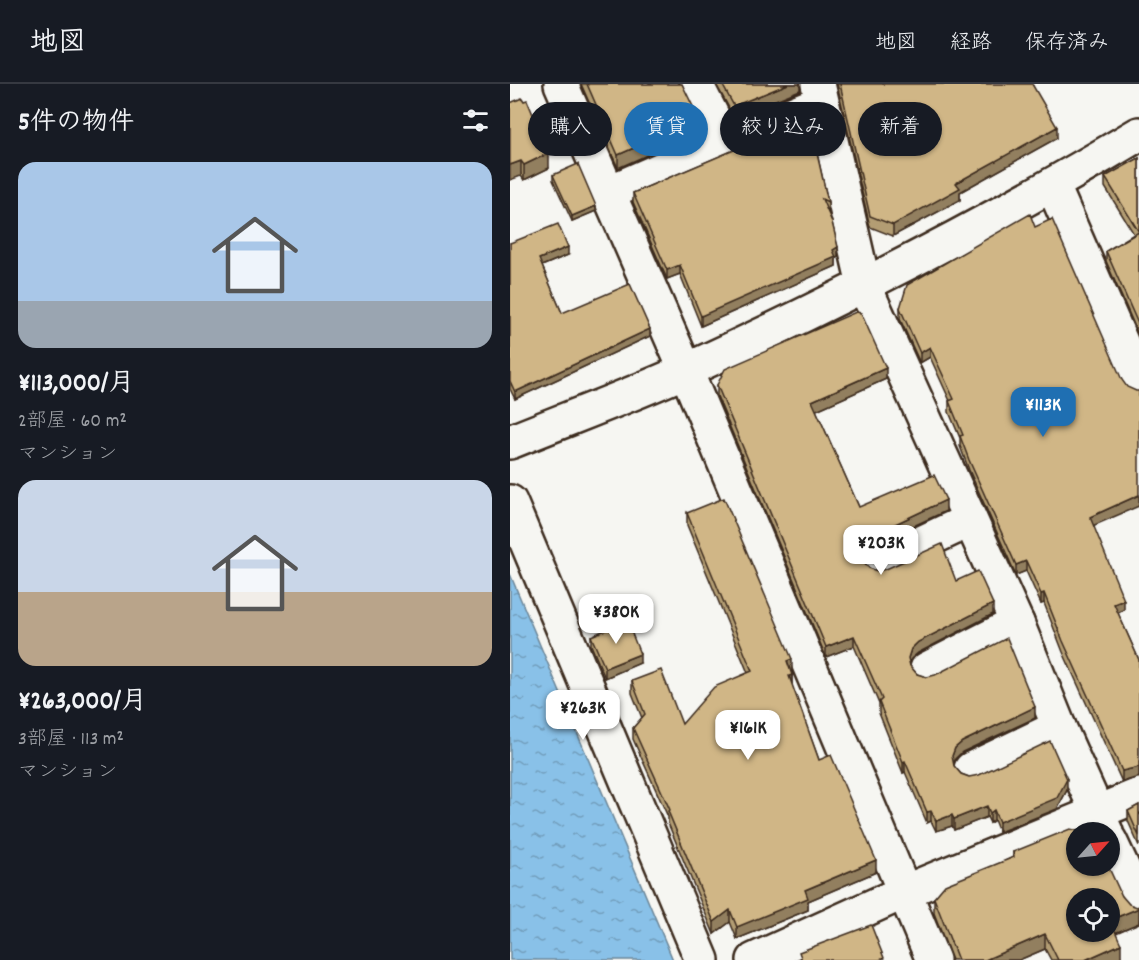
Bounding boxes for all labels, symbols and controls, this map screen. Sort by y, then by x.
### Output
text: 地図 [30,25,86,65]
text: 地図 [875,29,917,59]
text: 経路 [950,29,992,59]
text: 保存済み [1025,29,1109,59]
chip: 購入 [528,102,612,156]
chip: 賃貸 [624,102,708,156]
chip: 絞り込み [720,102,846,156]
chip: 新着 [858,102,942,156]
icon: filters [459,104,492,137]
text: 5件の物件 [18,105,134,142]
icon: home [201,201,309,309]
text: ¥113,000/月 [18,366,134,403]
pin: ¥113K [1001,387,1085,438]
text: ¥113K [1025,392,1061,420]
text: 2部屋 · 60 m² [18,408,127,436]
text: マンション [18,441,117,469]
icon: home [201,519,309,627]
pin: ¥203K [839,525,923,576]
text: ¥203K [857,530,905,558]
pin: ¥380K [574,594,658,645]
text: ¥380K [593,599,639,627]
text: ¥263,000/月 [18,684,147,721]
pin: ¥263K [541,690,625,741]
text: ¥263K [560,695,606,723]
pin: ¥161K [706,710,790,761]
text: ¥161K [729,715,767,743]
text: 3部屋 · 113 m² [18,726,124,754]
text: マンション [18,759,117,787]
north arrow [1066,822,1120,876]
map controls [1066,822,1120,942]
button: locate [1066,888,1120,942]

